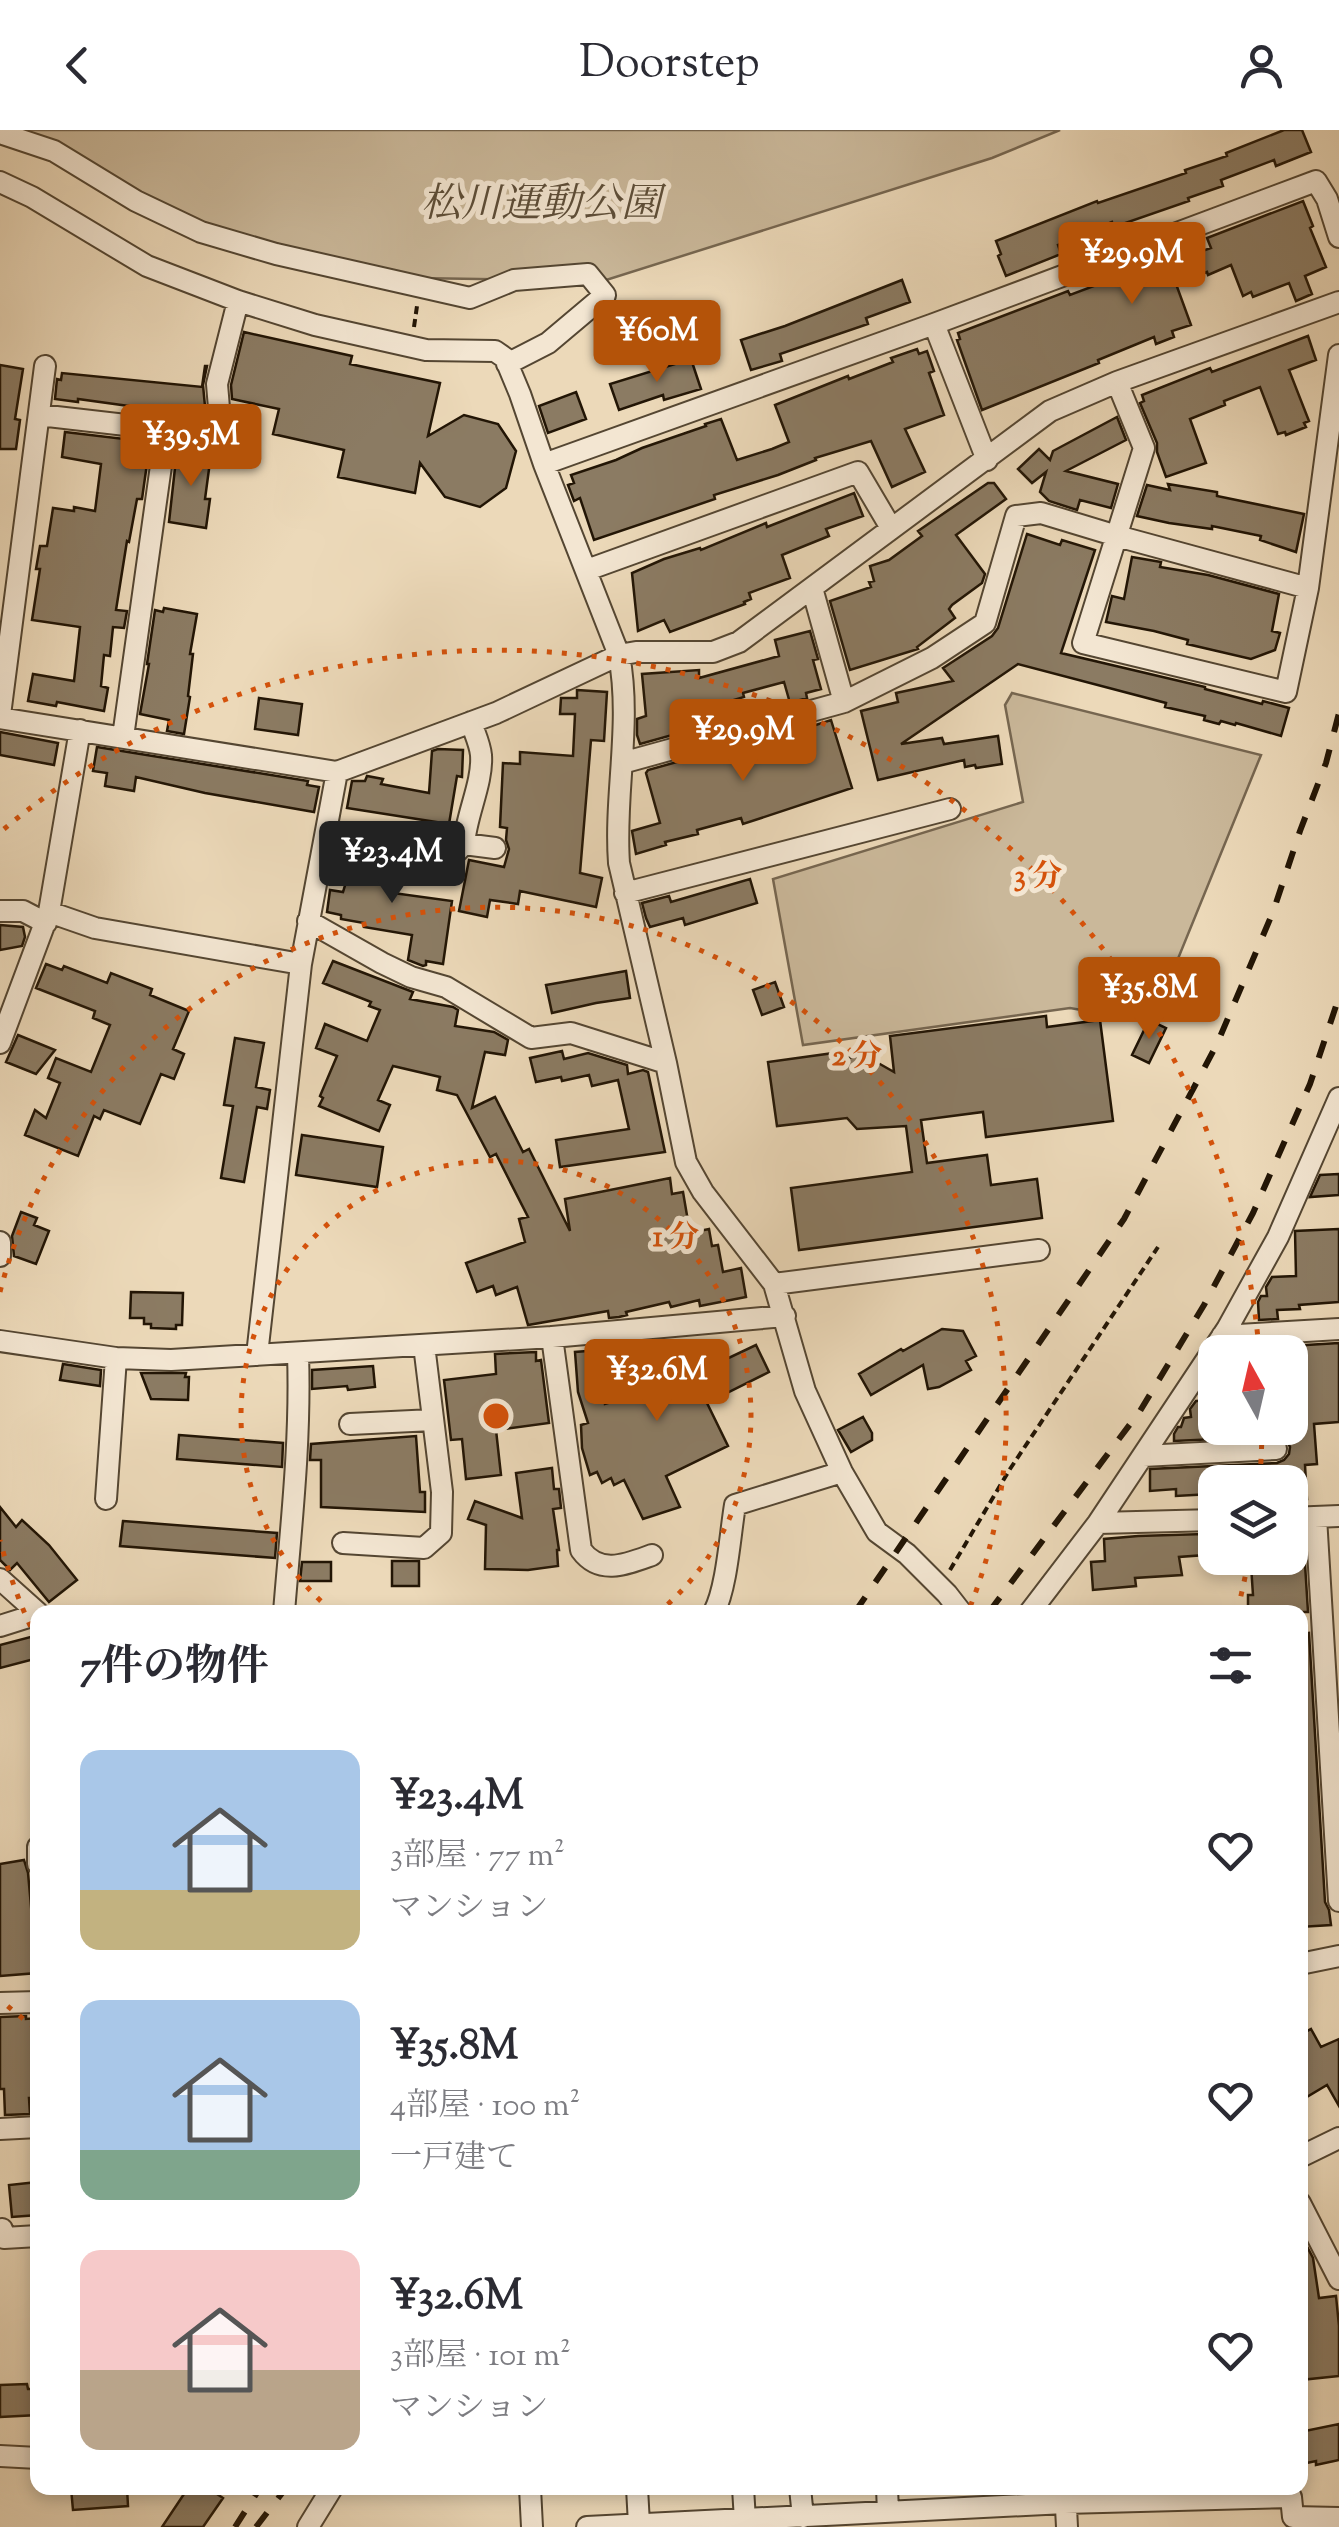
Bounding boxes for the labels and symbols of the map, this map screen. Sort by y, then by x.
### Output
park label: 松川運動公園 [421,178,667,235]
pin: ¥29.9M [1051,222,1213,307]
pin: ¥60M [598,300,716,385]
pin: ¥39.5M [110,404,272,489]
pin: ¥29.9M [662,699,824,784]
pin: ¥23.4M [311,821,473,906]
text: 3 分 [1014,856,1062,899]
pin: ¥35.8M [1068,957,1230,1042]
text: 2 分 [832,1036,882,1079]
text: 1 分 [653,1217,699,1260]
north arrow [1198,1335,1308,1445]
pin: ¥32.6M [576,1339,738,1424]
centre of rings [478,1398,514,1434]

